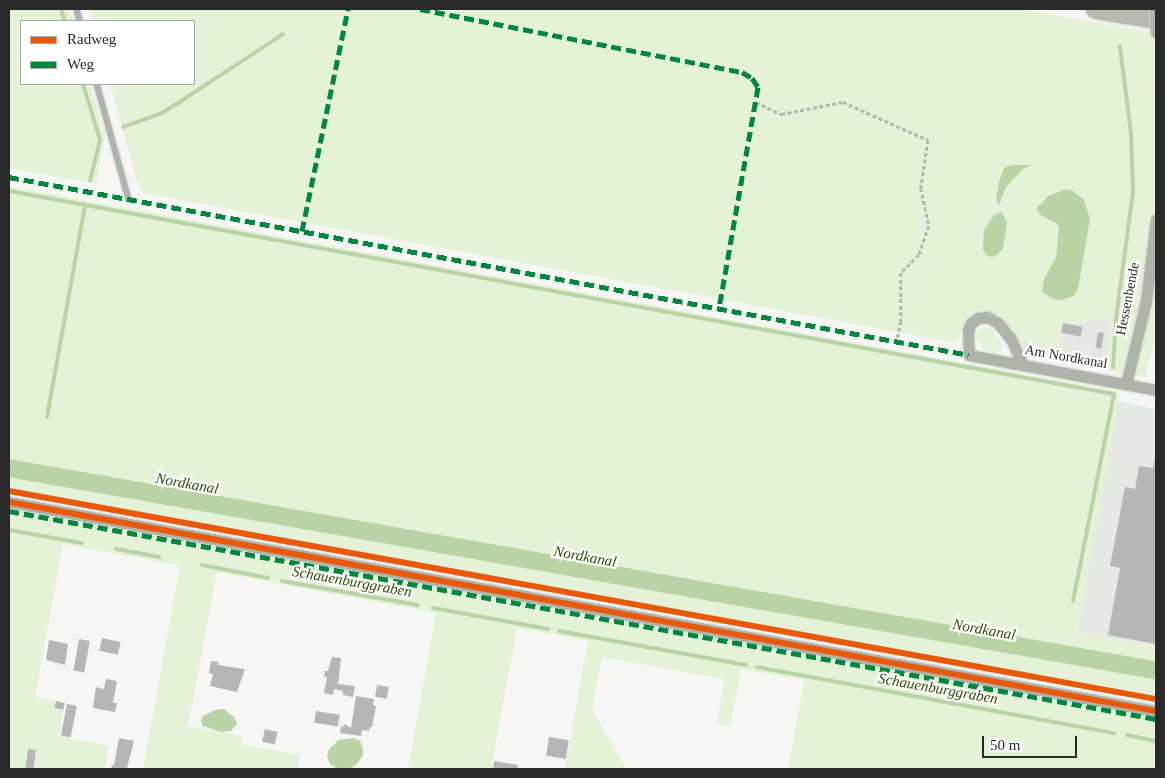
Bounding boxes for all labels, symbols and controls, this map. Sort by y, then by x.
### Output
legend [20,20,195,85]
text: Radweg [67,31,116,47]
text: Weg [67,56,94,72]
street label: Hessenbende [1113,261,1143,337]
street label: Am Nordkanal [1023,341,1109,373]
water label: Nordkanal [154,470,220,498]
water label: Nordkanal [552,543,618,571]
water label: Schauenburggraben [291,563,413,601]
water label: Nordkanal [951,616,1017,644]
water label: Schauenburggraben [877,670,999,708]
scale bar [985,726,1080,758]
text: 50 m [990,737,1020,753]

